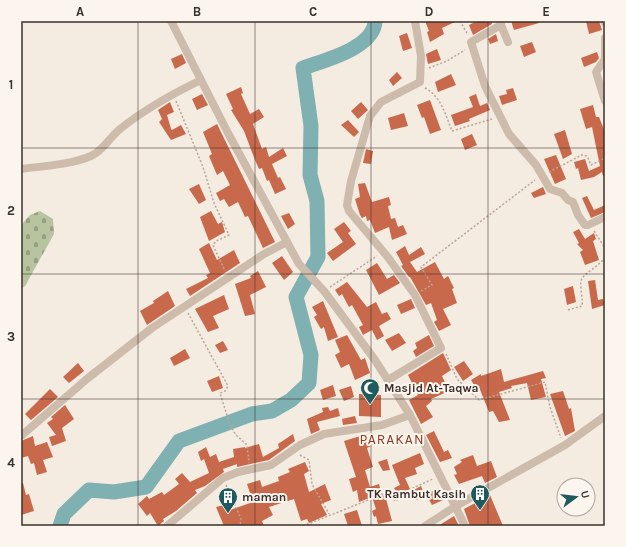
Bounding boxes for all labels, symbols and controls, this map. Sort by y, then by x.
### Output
text: A [76,4,84,19]
text: B [193,4,201,19]
text: C [309,4,317,19]
text: D [425,4,434,19]
text: E [542,4,550,19]
text: 1 [9,77,13,92]
text: 2 [7,203,15,218]
text: 3 [7,329,15,344]
mosque icon: Masjid At-Taqwa [359,377,381,405]
place label: Masjid At-Taqwa [384,381,479,395]
district label: PARAKAN [360,431,425,448]
text: 4 [7,455,15,470]
north arrow [556,477,596,517]
building icon: TK Rambut Kasih [469,483,491,511]
building icon: maman [217,486,239,514]
place label: TK Rambut Kasih [367,487,466,501]
text: U [578,489,592,500]
place label: maman [242,490,286,504]

